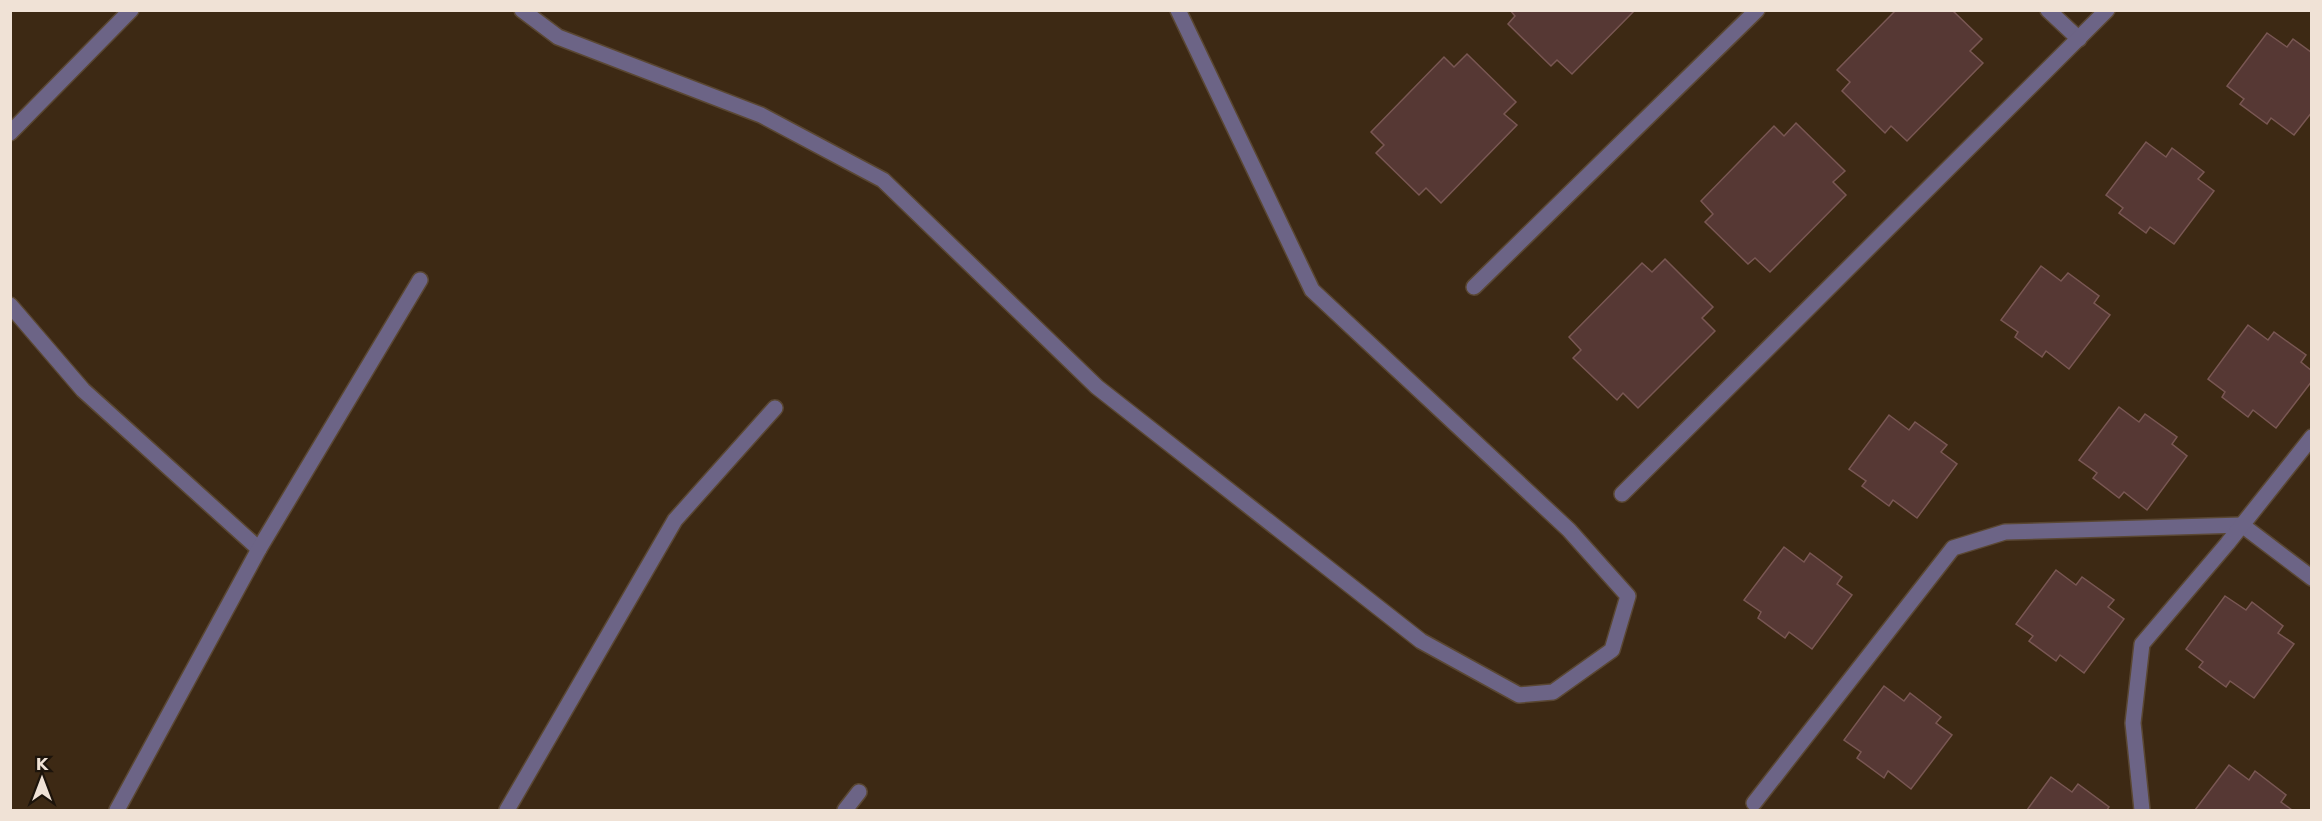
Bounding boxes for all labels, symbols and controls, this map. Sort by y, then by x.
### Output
north arrow [12,749,72,809]
text: K [36,755,49,774]

